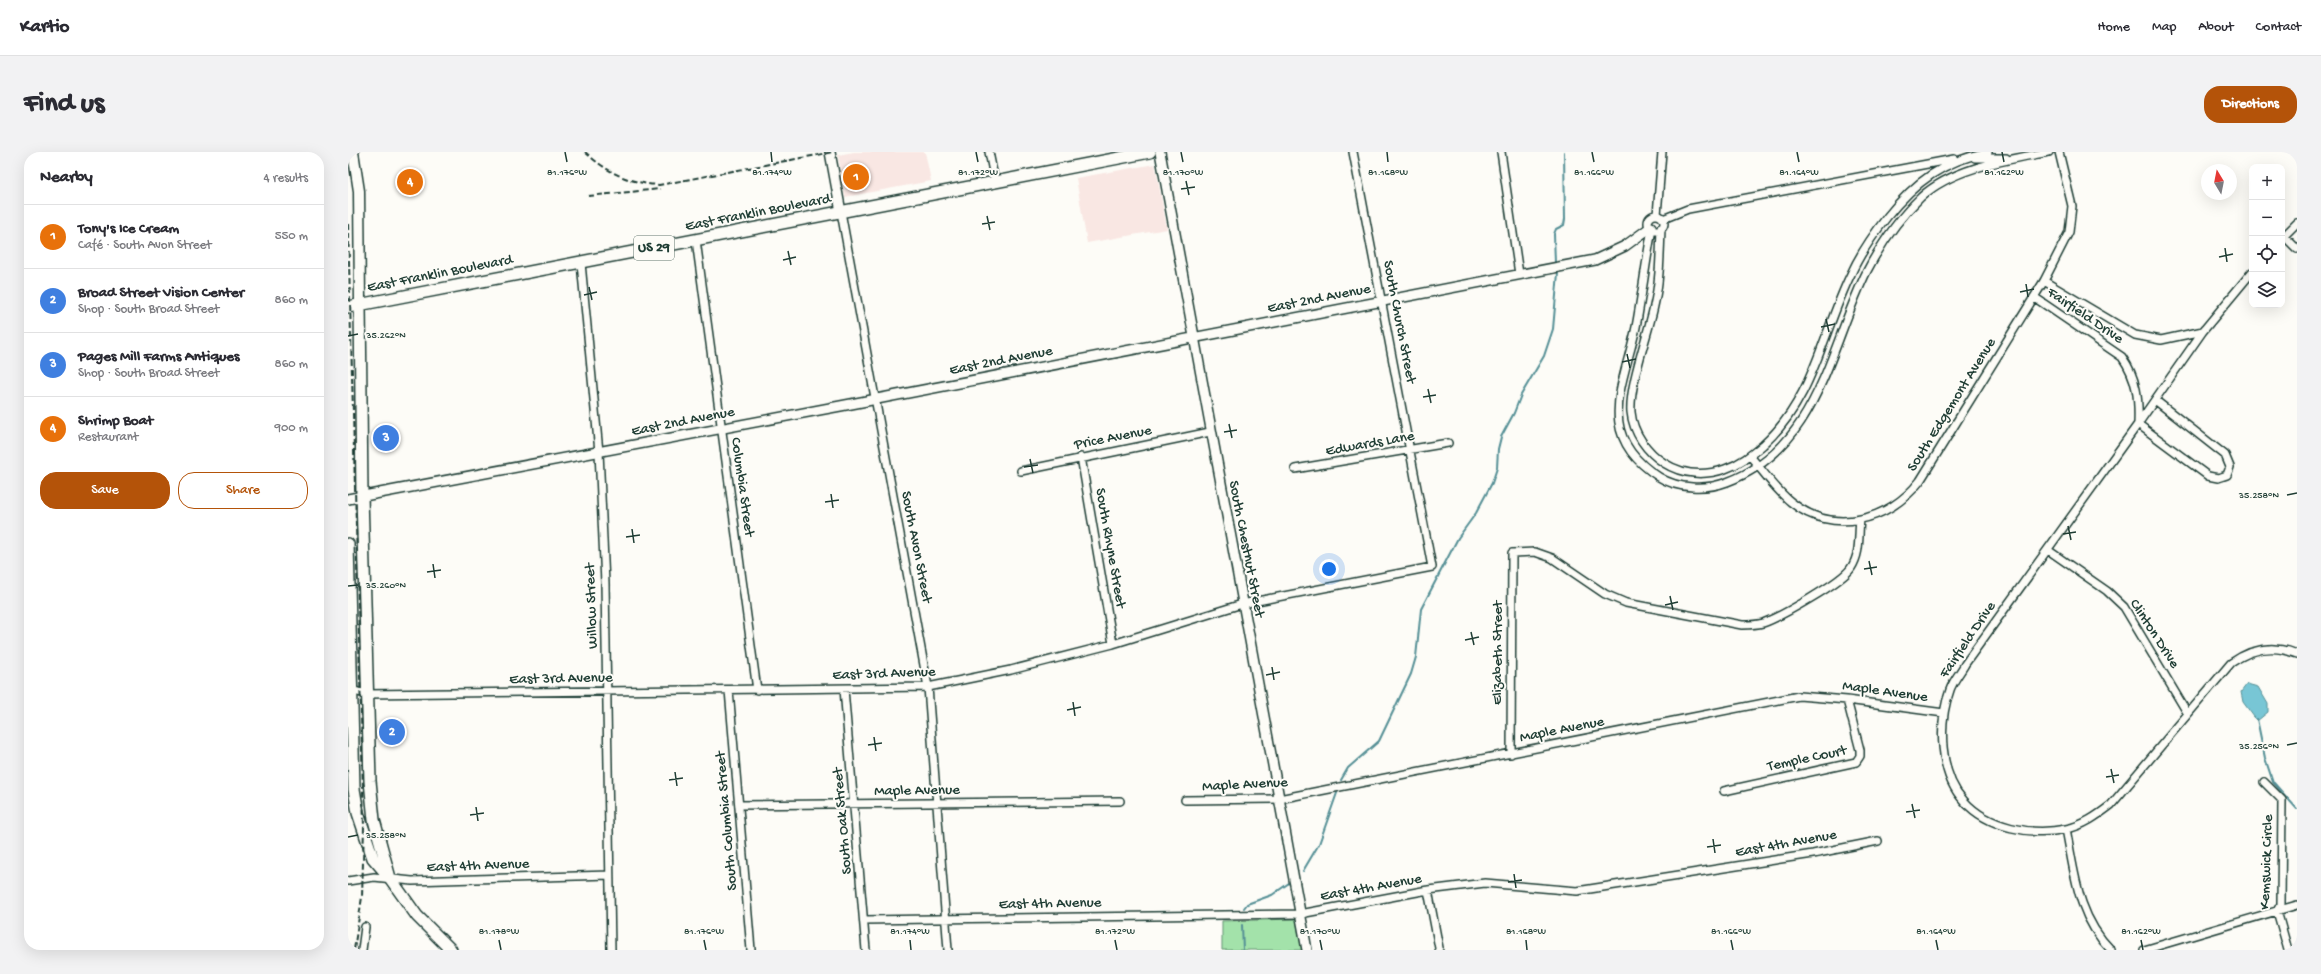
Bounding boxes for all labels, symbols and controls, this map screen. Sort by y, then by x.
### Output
text: Kartio [20,16,69,39]
text: Home [2098,19,2130,36]
text: Map [2152,19,2176,36]
text: About [2198,19,2234,36]
text: Contact [2256,19,2301,36]
button: Directions [2204,86,2297,123]
text: Find us [24,88,104,121]
pin: 1 [843,162,869,192]
north arrow [2201,164,2237,200]
map controls [2249,164,2285,308]
button: + [2249,164,2285,200]
pin: 4 [397,167,423,197]
text: 81.176°W [547,167,587,179]
text: 81.174°W [752,167,792,179]
text: 81.172°W [958,167,998,179]
text: 81.170°W [1163,167,1204,179]
text: 81.168°W [1368,167,1409,179]
text: 81.166°W [1574,167,1614,179]
text: 81.164°W [1779,167,1819,179]
text: 81.162°W [1984,167,2024,179]
text: Nearby [40,168,93,188]
text: 4 results [264,171,308,186]
street label: East Franklin Boulevard [684,190,833,236]
button: − [2249,200,2285,236]
text: Tony's Ice Cream [78,220,179,238]
text: 1 [50,229,56,244]
text: 550 m [275,229,308,244]
road number: US 29 [634,236,674,260]
button: locate [2249,236,2285,272]
text: Café · South Avon Street [78,238,212,253]
street label: East Franklin Boulevard [366,251,515,297]
street label: South Church Street [1378,259,1420,387]
button: layers [2249,272,2285,308]
street label: East 2nd Avenue [1266,280,1372,318]
street label: Fairfield Drive [2042,283,2127,348]
text: Broad Street Vision Center [78,284,244,302]
text: 2 [50,293,56,308]
text: 860 m [275,293,308,308]
text: Shop · South Broad Street [78,302,219,317]
text: 35.262°N [365,330,406,342]
street label: South Edgemont Avenue [1903,335,2001,475]
street label: East 2nd Avenue [948,342,1054,380]
text: Pages Mill Farms Antiques [78,348,239,366]
text: 3 [50,357,56,372]
text: 860 m [275,357,308,372]
text: Shop · South Broad Street [78,366,219,381]
street label: East 2nd Avenue [630,403,736,441]
text: Shrimp Boat [78,412,153,430]
text: 4 [50,421,56,436]
text: 900 m [274,421,308,436]
street label: Price Avenue [1072,422,1153,454]
pin: 3 [373,423,399,453]
street label: Edwards Lane [1324,427,1416,461]
text: Restaurant [78,430,138,445]
street label: Columbia Street [726,436,758,540]
button: Save [40,472,170,509]
button: Share [178,472,308,509]
street label: South Chestnut Street [1224,479,1268,621]
street label: South Rhyne Street [1091,487,1130,611]
street label: South Avon Street [896,490,936,606]
text: 35.258°N [2238,490,2280,502]
your location [1319,559,1339,579]
street label: Willow Street [581,561,602,649]
text: 35.260°N [365,580,407,592]
street label: Clinton Drive [2125,596,2183,672]
street label: Fairfield Drive [1935,598,2000,683]
street label: Elizabeth Street [1489,599,1507,705]
street label: East 3rd Avenue [832,663,936,685]
street label: East 3rd Avenue [509,669,613,689]
street label: Maple Avenue [1841,677,1929,707]
street label: Maple Avenue [1518,713,1606,747]
pin: 2 [379,717,405,747]
street label: Temple Court [1765,741,1850,776]
text: 35.256°N [2238,741,2279,753]
street label: South Columbia Street [712,749,742,891]
street label: South Oak Street [829,765,857,875]
street label: Maple Avenue [1202,774,1289,796]
street label: Maple Avenue [874,781,960,801]
street label: Kemswick Circle [2256,814,2278,910]
street label: East 4th Avenue [1734,826,1838,862]
text: 35.258°N [365,830,407,842]
street label: East 4th Avenue [426,855,530,877]
street label: East 4th Avenue [1319,870,1423,906]
street label: East 4th Avenue [998,894,1102,914]
text: 81.178°W [479,926,520,938]
text: 81.176°W [684,926,724,938]
text: 81.174°W [890,926,930,938]
text: 81.172°W [1095,926,1135,938]
text: 81.170°W [1300,926,1341,938]
text: 81.168°W [1506,926,1547,938]
text: 81.166°W [1711,926,1751,938]
text: 81.164°W [1916,926,1956,938]
text: 81.162°W [2121,926,2161,938]

